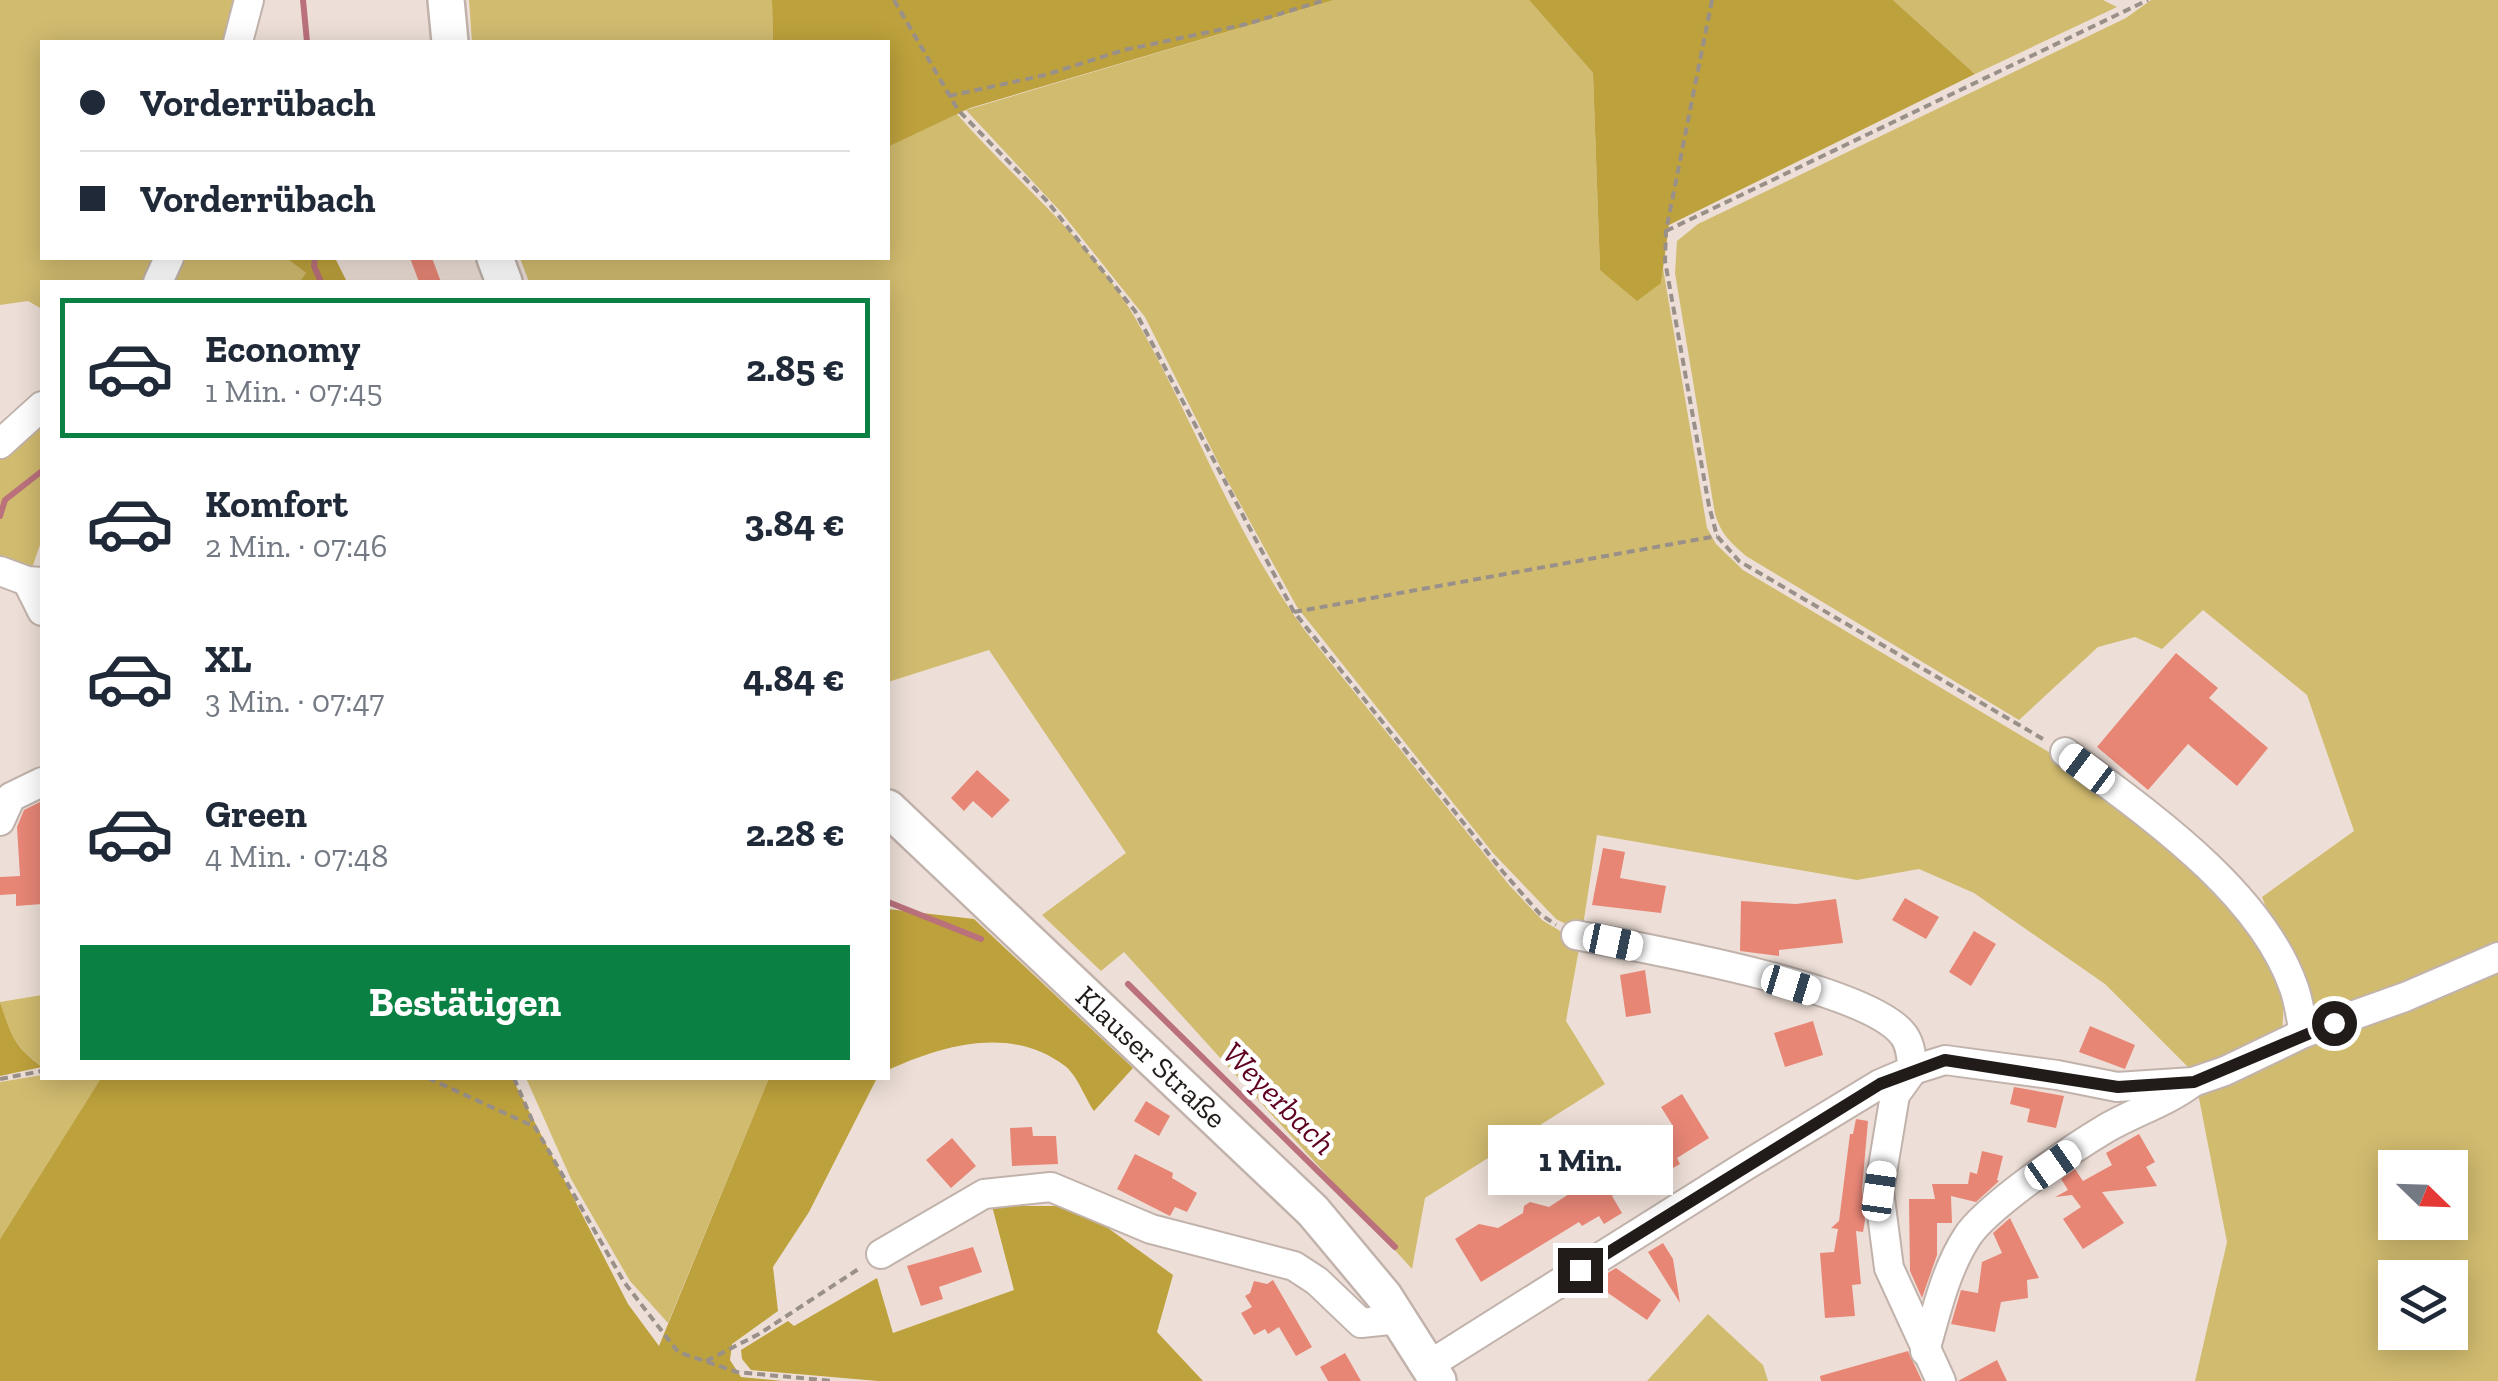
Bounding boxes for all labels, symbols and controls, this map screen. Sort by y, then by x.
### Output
text: Vorderrübach [140,80,376,126]
text: Vorderrübach [140,176,376,222]
icon: car [85,323,175,413]
text: Economy [205,326,360,372]
text: 2.85 € [746,345,845,391]
text: 1 Min. · 07:45 [205,372,383,410]
icon: car [85,478,175,568]
text: Komfort [205,481,348,527]
text: 3.84 € [744,500,845,546]
text: 2 Min. · 07:46 [205,527,387,565]
icon: car [85,633,175,723]
text: XL [205,636,252,682]
text: 4.84 € [743,655,845,701]
text: 3 Min. · 07:47 [205,682,384,720]
car [2054,739,2120,799]
icon: car [85,788,175,878]
text: Green [205,791,307,837]
text: 2.28 € [745,810,845,856]
text: 4 Min. · 07:48 [205,837,388,875]
car [1581,921,1645,963]
button: Bestätigen [80,945,850,1060]
car [1758,962,1824,1008]
street label: Klauser Straße [1068,978,1234,1136]
route start [2312,1001,2357,1046]
water label: Weyerbach [1215,1034,1343,1162]
callout: 1 Min. [1488,1125,1672,1195]
car [2020,1136,2086,1194]
text: 1 Min. [1539,1141,1622,1179]
north arrow [2378,1150,2468,1240]
map controls [2378,1150,2468,1350]
car [1860,1159,1898,1223]
route end [1558,1248,1603,1293]
button: layers [2378,1260,2468,1350]

